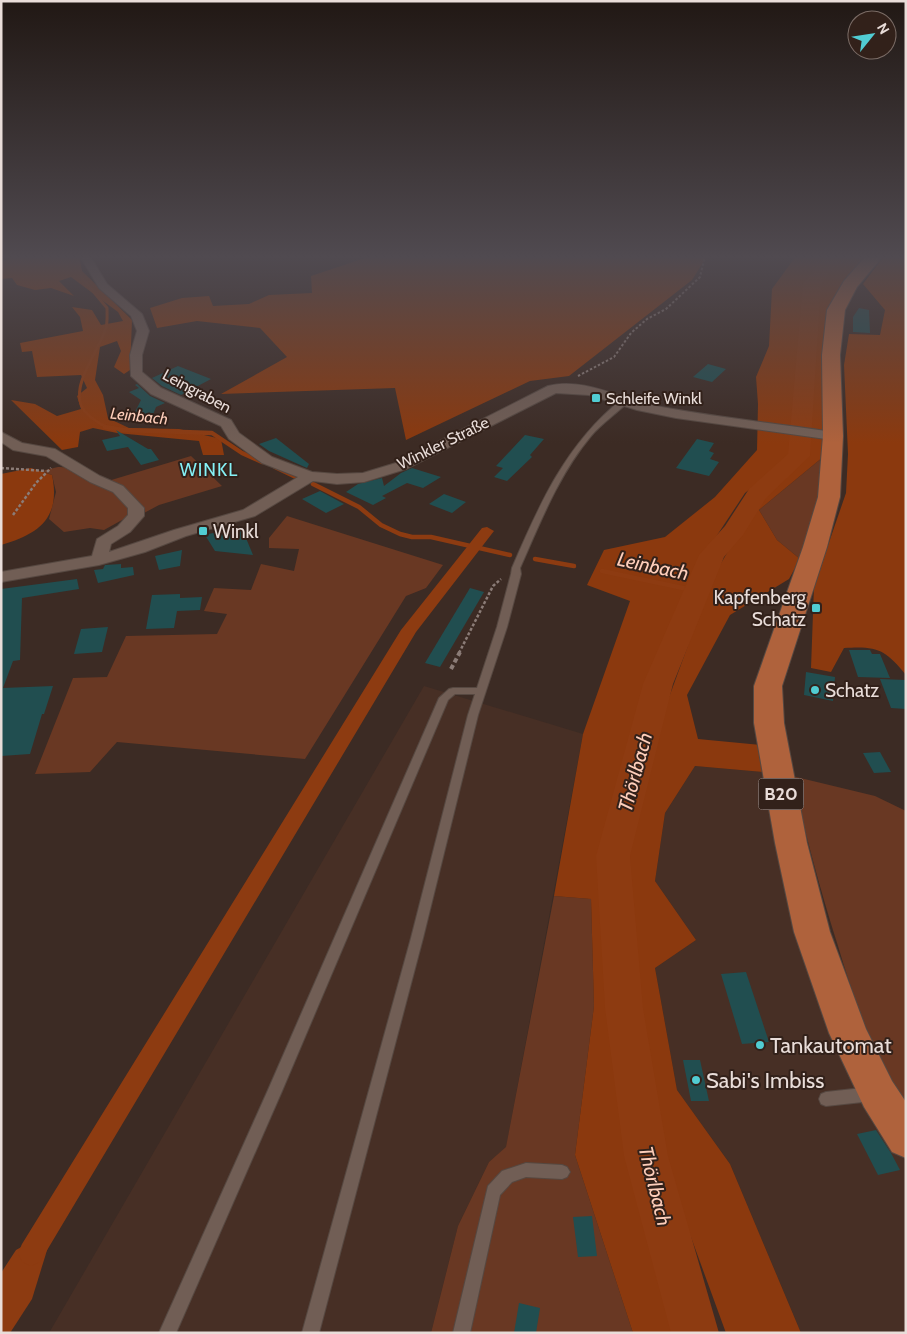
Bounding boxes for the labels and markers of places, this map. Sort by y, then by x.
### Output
place label: Schleife Winkl [606,389,702,408]
marker: Schleife Winkl [590,392,602,404]
place label: Winkl [213,520,259,543]
marker: Winkl [197,525,209,537]
place label: Kapfenberg Schatz [714,586,807,631]
marker: Kapfenberg Schatz [810,602,822,614]
place label: Schatz [825,679,879,702]
marker: Schatz [809,684,821,696]
place label: Tankautomat [770,1032,892,1059]
marker: Tankautomat [754,1039,766,1051]
place label: Sabi's Imbiss [706,1067,824,1094]
marker: Sabi's Imbiss [690,1074,702,1086]

